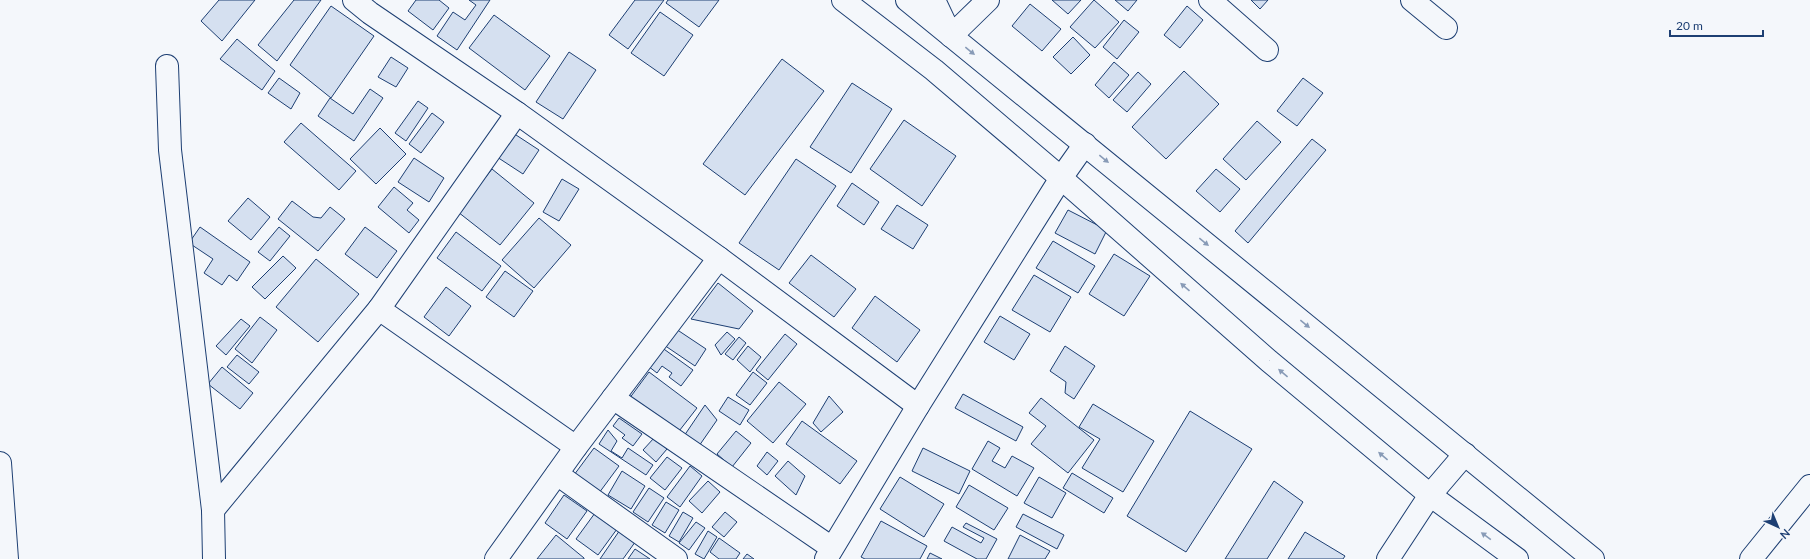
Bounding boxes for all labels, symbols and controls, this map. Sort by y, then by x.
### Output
scale bar [1670,12,1763,38]
text: 20 m [1676,18,1703,33]
one-way arrow [965,47,975,56]
one-way arrow [1098,155,1109,164]
one-way arrow [1199,237,1210,246]
one-way arrow [1180,283,1190,292]
one-way arrow [1300,319,1311,328]
one-way arrow [1278,369,1288,378]
one-way arrow [1378,451,1389,460]
north arrow [1758,507,1798,547]
text: N [1778,527,1793,542]
one-way arrow [1480,532,1491,540]

